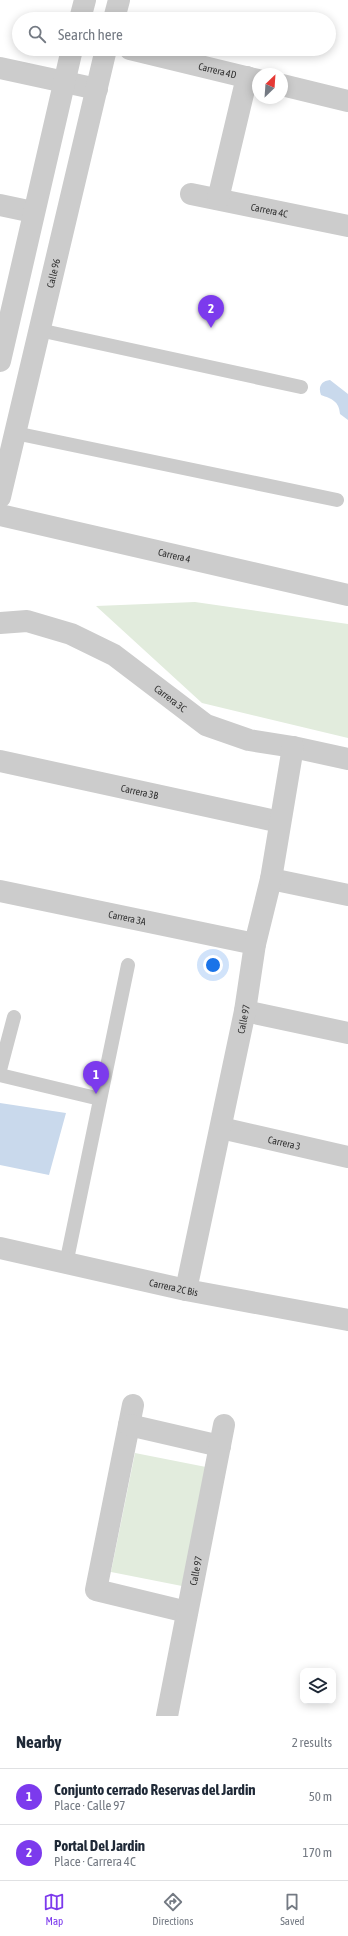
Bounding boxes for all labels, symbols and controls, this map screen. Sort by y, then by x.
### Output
search box [12,12,336,56]
icon: search [26,23,48,45]
text: Search here [58,26,123,43]
street label: Carrera 4D [197,60,238,80]
north arrow [252,68,288,104]
street label: Carrera 4C [250,201,289,219]
street label: Calle 96 [44,257,62,289]
pin: 2 [198,295,224,328]
street label: Carrera 4 [157,546,192,564]
street label: Carrera 3C [152,682,189,714]
street label: Carrera 3B [120,782,160,801]
street label: Carrera 3A [108,908,147,927]
your location [203,955,223,975]
street label: Calle 97 [235,1003,251,1035]
pin: 1 [83,1061,109,1094]
street label: Carrera 3 [267,1133,302,1152]
street label: Carrera 2C Bis [148,1276,199,1298]
street label: Calle 97 [187,1555,204,1586]
map controls [300,1668,336,1704]
button: layers [300,1668,336,1704]
text: Nearby [16,1732,62,1752]
text: 2 results [292,1735,332,1750]
text: Conjunto cerrado Reservas del Jardin [54,1781,256,1798]
text: 1 [26,1789,32,1804]
text: 50 m [309,1789,332,1804]
text: Place · Calle 97 [54,1798,125,1813]
text: Portal Del Jardin [54,1837,145,1854]
text: 2 [26,1845,32,1860]
text: 170 m [303,1845,332,1860]
text: Place · Carrera 4C [54,1854,136,1869]
tab: Map [43,1891,65,1927]
tab: Directions [152,1891,193,1927]
tab: Saved [280,1891,305,1927]

